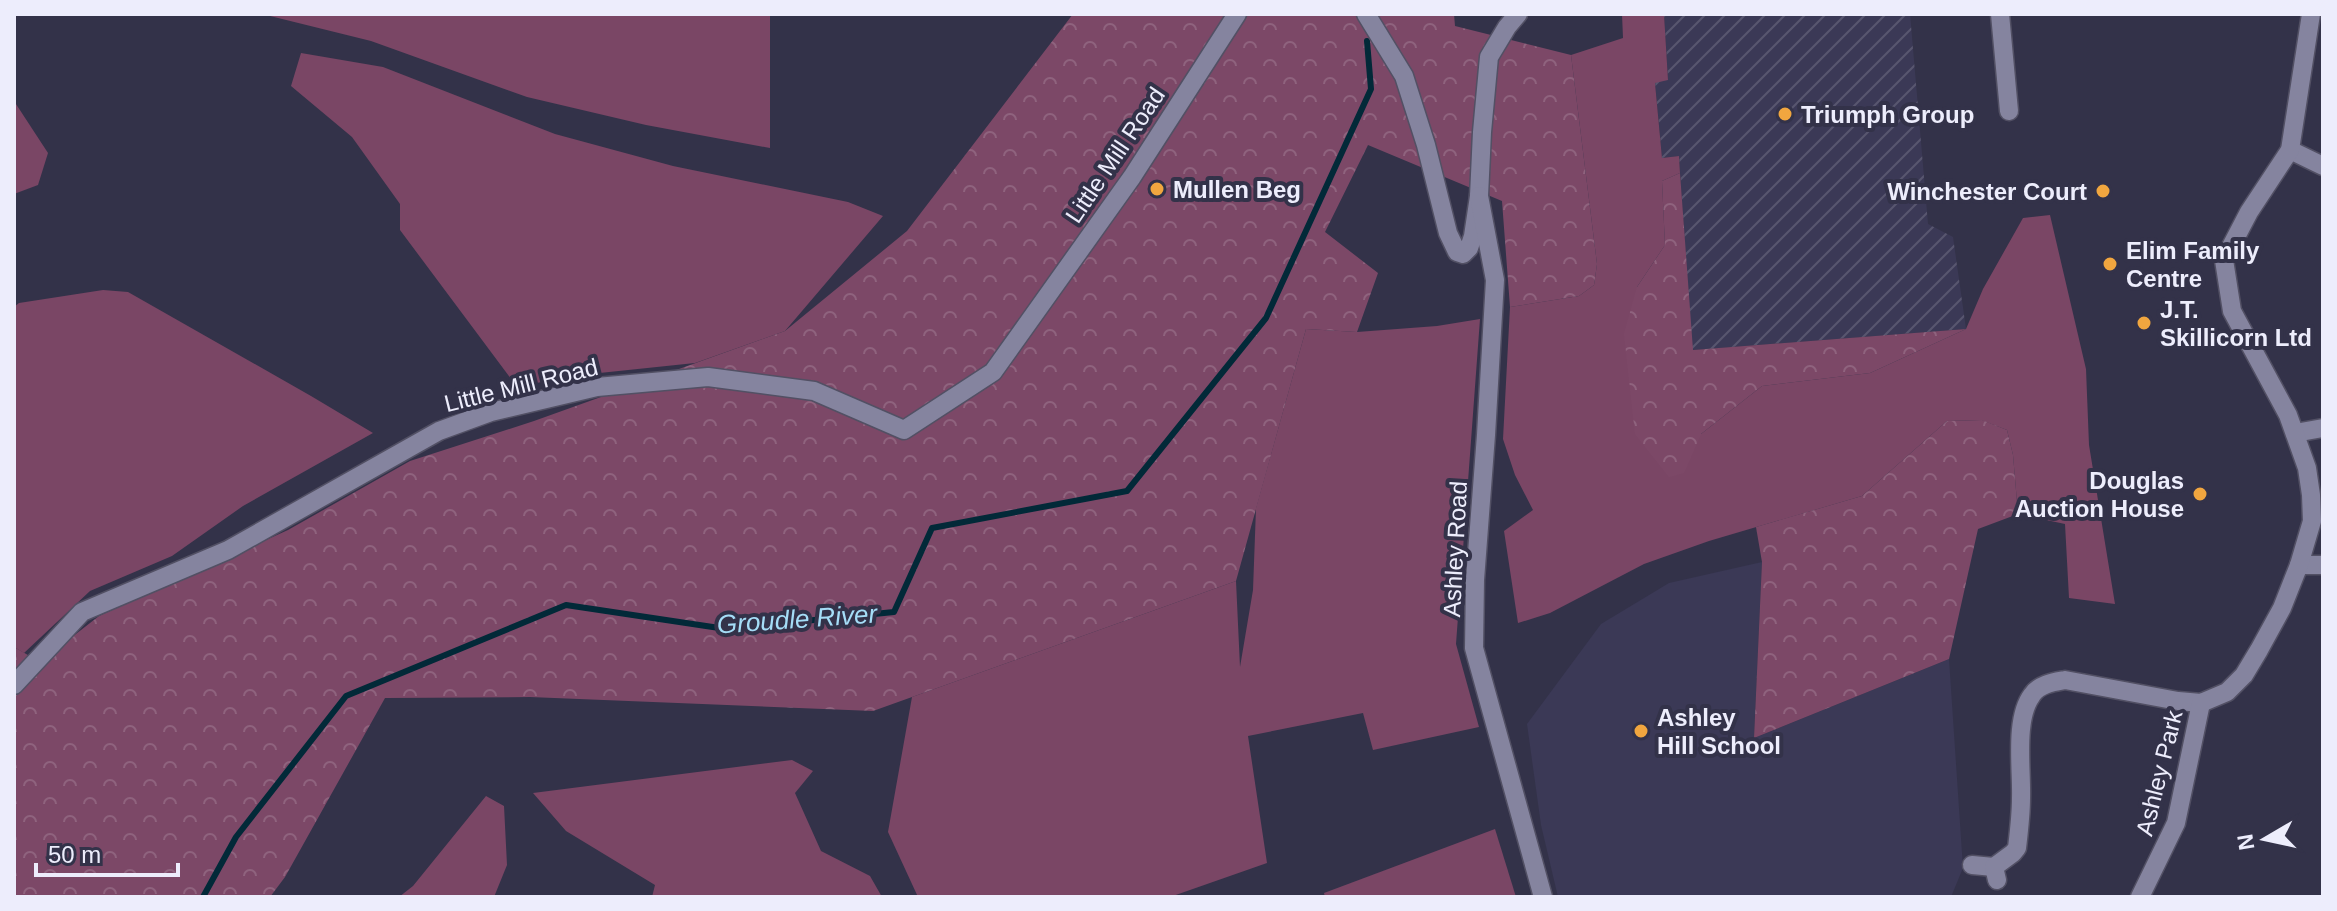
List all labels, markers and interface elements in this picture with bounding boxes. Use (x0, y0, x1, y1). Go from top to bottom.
street label: Little Mill Road (1060, 82, 1170, 228)
place label: Triumph Group (1801, 101, 1974, 128)
marker: Triumph Group (1776, 105, 1794, 123)
place label: Mullen Beg (1173, 176, 1301, 203)
place label: Winchester Court (1887, 178, 2087, 205)
marker: Mullen Beg (1148, 180, 1166, 198)
marker: Winchester Court (2094, 182, 2112, 200)
place label: Elim Family Centre (2126, 237, 2260, 292)
marker: Elim Family Centre (2101, 255, 2119, 273)
place label: J.T. Skillicorn Ltd (2160, 296, 2312, 351)
marker: J.T. Skillicorn Ltd (2135, 314, 2153, 332)
street label: Little Mill Road (441, 353, 601, 417)
place label: Douglas Auction House (2015, 467, 2184, 522)
street label: Ashley Road (1438, 480, 1472, 618)
marker: Douglas Auction House (2191, 485, 2209, 503)
water label: Groudle River (716, 598, 879, 640)
place label: Ashley Hill School (1657, 704, 1781, 759)
street label: Ashley Park (2130, 707, 2188, 838)
marker: Ashley Hill School (1632, 722, 1650, 740)
north arrow (2225, 799, 2305, 879)
scale bar (36, 827, 178, 877)
text: N (2232, 832, 2259, 852)
text: 50 m (48, 841, 101, 868)

